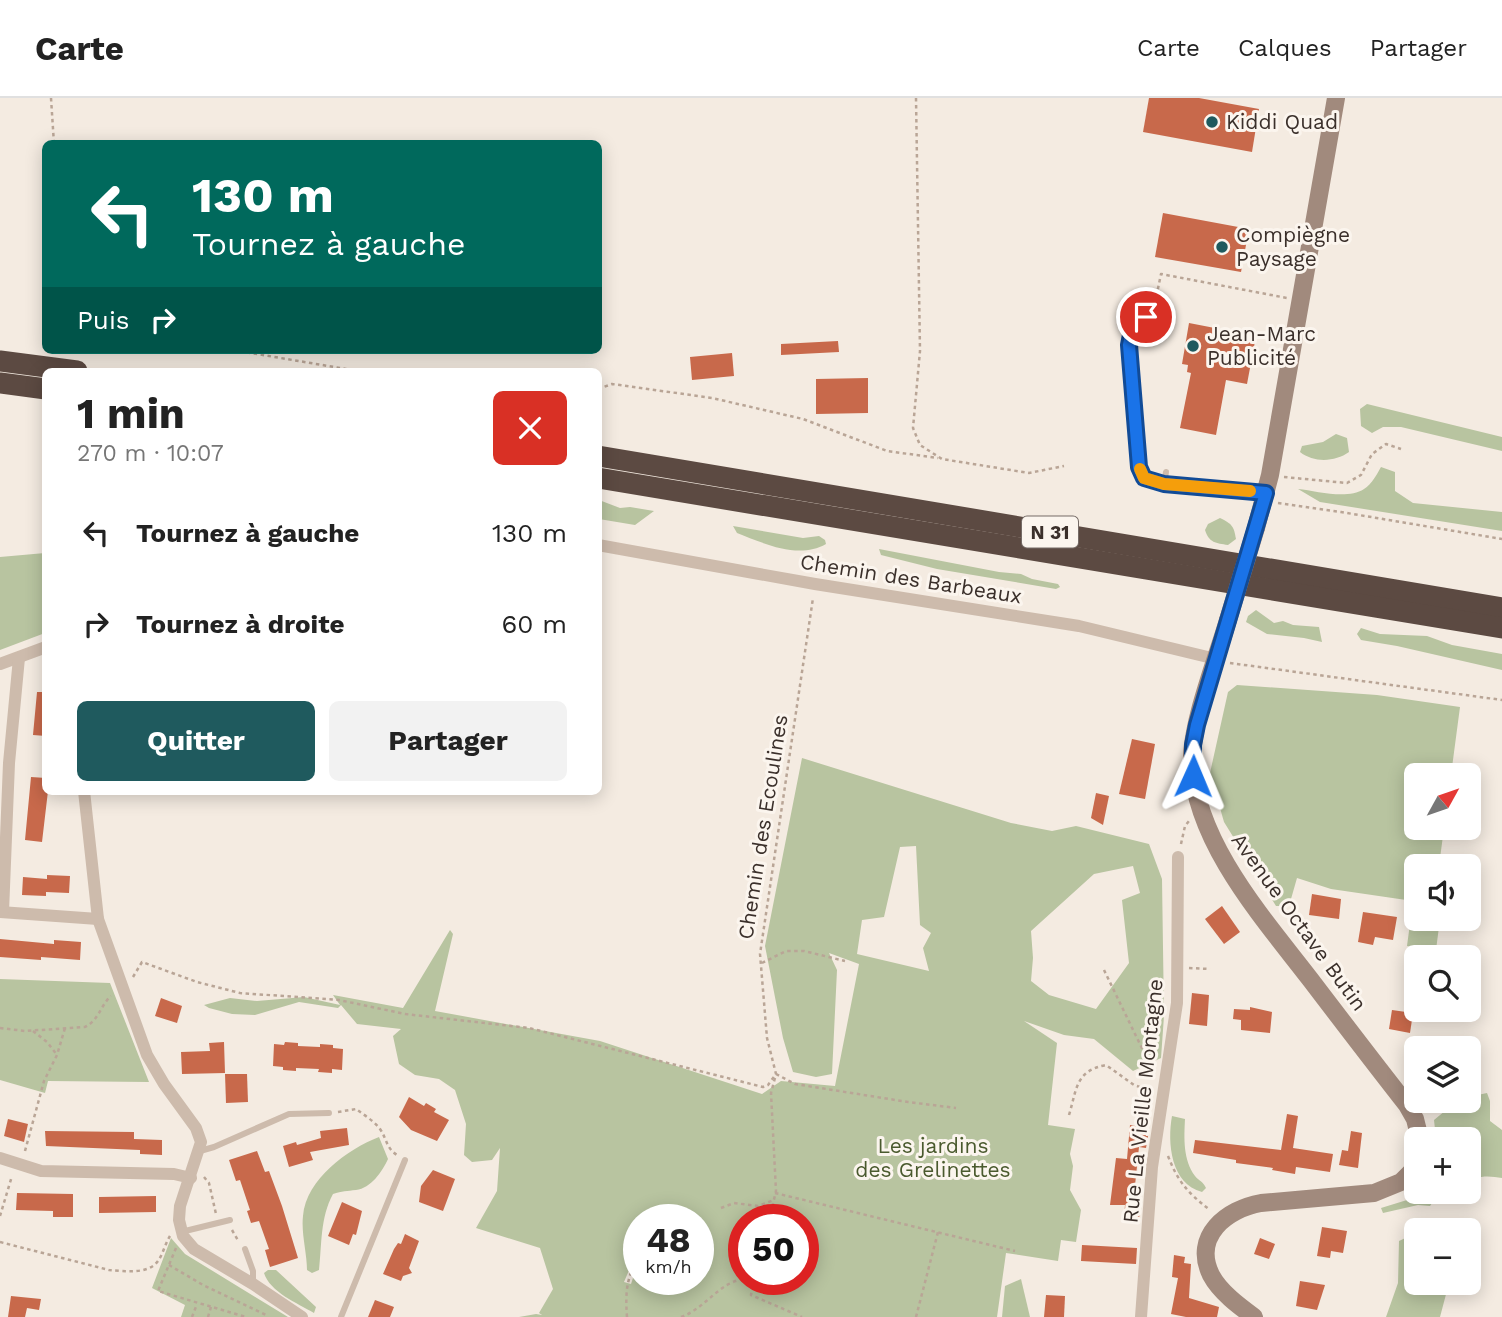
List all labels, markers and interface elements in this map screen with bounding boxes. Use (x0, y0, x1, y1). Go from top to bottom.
text: Carte (35, 29, 124, 68)
text: Carte (1137, 34, 1200, 62)
text: Calques (1238, 34, 1332, 62)
text: Partager (1370, 34, 1467, 62)
place label: Kiddi Quad (1226, 109, 1338, 134)
marker: Kiddi Quad (1204, 114, 1220, 130)
text: 130 m (192, 166, 334, 224)
icon: left (77, 168, 168, 259)
place label: Compiègne Paysage (1236, 222, 1350, 271)
text: Tournez à gauche (192, 225, 465, 263)
marker: Compiègne Paysage (1214, 239, 1230, 255)
pin (1116, 287, 1176, 347)
icon: arrive (1127, 298, 1165, 336)
icon: right (144, 301, 182, 339)
text: Puis (77, 305, 130, 335)
place label: Jean-Marc Publicité (1207, 321, 1316, 370)
marker: Jean-Marc Publicité (1185, 338, 1201, 354)
text: 1 min (77, 389, 185, 438)
button: close (493, 391, 567, 465)
text: 270 m · 10:07 (77, 440, 224, 467)
icon: left (77, 514, 115, 552)
road number: N 31 (1022, 516, 1078, 547)
text: Tournez à gauche (136, 518, 359, 548)
text: 130 m (492, 518, 567, 548)
street label: Chemin des Barbeaux (798, 549, 1024, 608)
icon: right (77, 605, 115, 643)
text: Tournez à droite (136, 609, 345, 639)
text: 60 m (501, 609, 567, 639)
button: Quitter (77, 701, 315, 781)
button: Partager (329, 701, 567, 781)
street label: Chemin des Ecoulines (732, 713, 793, 941)
position arrow (1156, 739, 1230, 813)
north arrow (1404, 763, 1480, 840)
map controls (1404, 763, 1481, 1295)
street label: Avenue Octave Butin (1227, 828, 1372, 1015)
button: sound (1404, 854, 1481, 931)
button: search (1404, 945, 1481, 1022)
street label: Rue La Vieille Montagne (1117, 978, 1168, 1224)
button: layers (1404, 1036, 1481, 1113)
button: + (1404, 1127, 1481, 1204)
park label: Les jardins des Grelinettes (855, 1133, 1011, 1182)
speed limit sign: 50 (728, 1204, 819, 1295)
button: − (1404, 1218, 1481, 1295)
text: 48 (646, 1219, 691, 1261)
text: km/h (645, 1256, 692, 1277)

